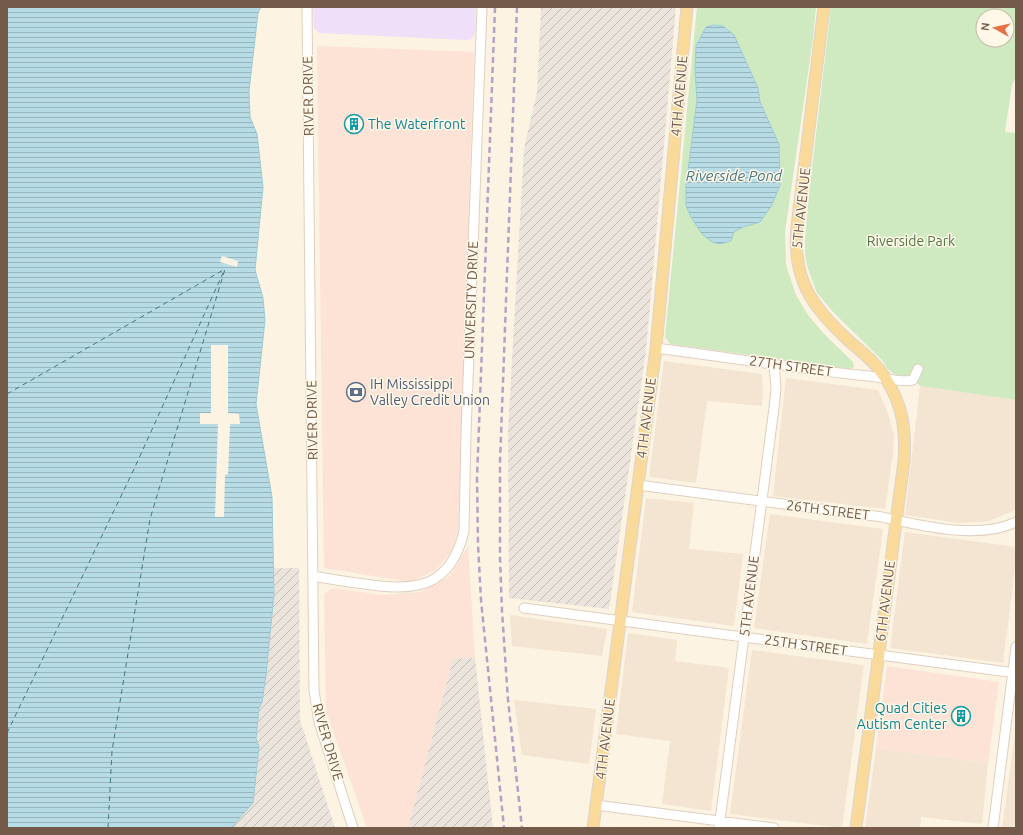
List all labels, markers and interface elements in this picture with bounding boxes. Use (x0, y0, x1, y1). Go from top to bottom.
north arrow (975, 8, 1015, 48)
text: N (979, 22, 992, 32)
street label: 4TH AVENUE (667, 55, 691, 137)
street label: RIVER DRIVE (299, 56, 317, 136)
building icon: The Waterfront (343, 113, 365, 135)
place label: The Waterfront (368, 116, 466, 132)
water label: Riverside Pond (686, 167, 783, 184)
street label: 5TH AVENUE (789, 167, 813, 249)
park label: Riverside Park (867, 233, 955, 249)
street label: UNIVERSITY DRIVE (461, 241, 481, 359)
street label: 27TH STREET (748, 352, 834, 380)
place label: IH Mississippi Valley Credit Union (370, 376, 490, 408)
street label: 4TH AVENUE (633, 377, 659, 459)
street label: RIVER DRIVE (303, 380, 321, 460)
bank icon: IH Mississippi Valley Credit Union (345, 381, 367, 403)
street label: 26TH STREET (785, 497, 871, 523)
street label: 5TH AVENUE (736, 555, 762, 637)
street label: 6TH AVENUE (872, 560, 898, 642)
street label: 25TH STREET (763, 631, 849, 659)
street label: 4TH AVENUE (592, 698, 618, 780)
place label: Quad Cities Autism Center (857, 700, 948, 732)
street label: RIVER DRIVE (309, 701, 347, 783)
building icon: Quad Cities Autism Center (950, 705, 972, 727)

